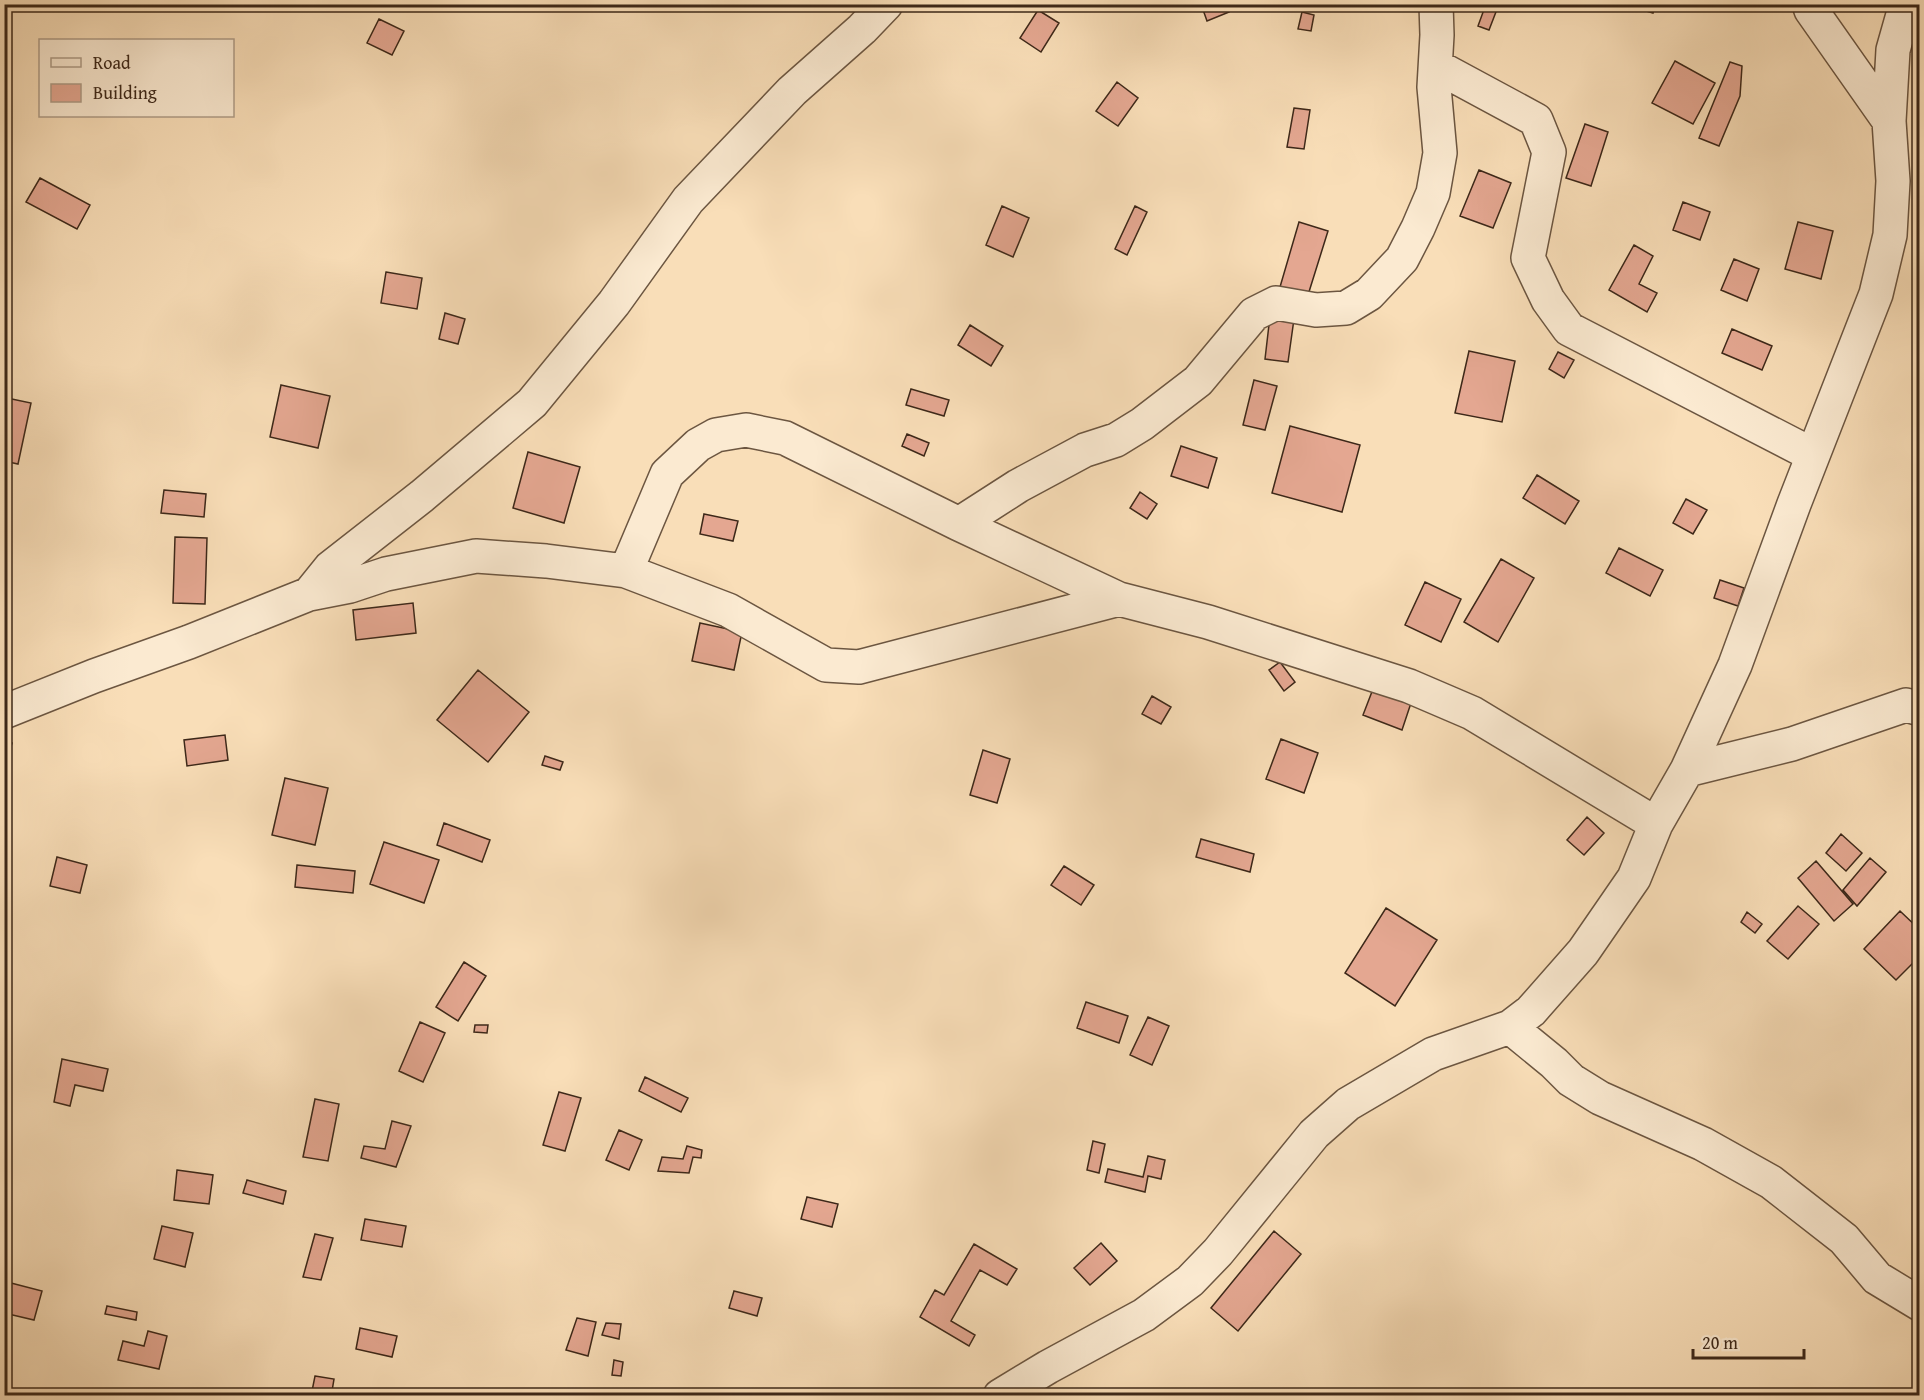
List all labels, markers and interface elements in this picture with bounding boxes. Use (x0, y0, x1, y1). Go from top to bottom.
legend (39, 39, 234, 117)
text: Road (93, 49, 131, 76)
text: Building (93, 79, 157, 106)
scale bar (1693, 1322, 1804, 1360)
text: 20 m (1702, 1329, 1738, 1356)

